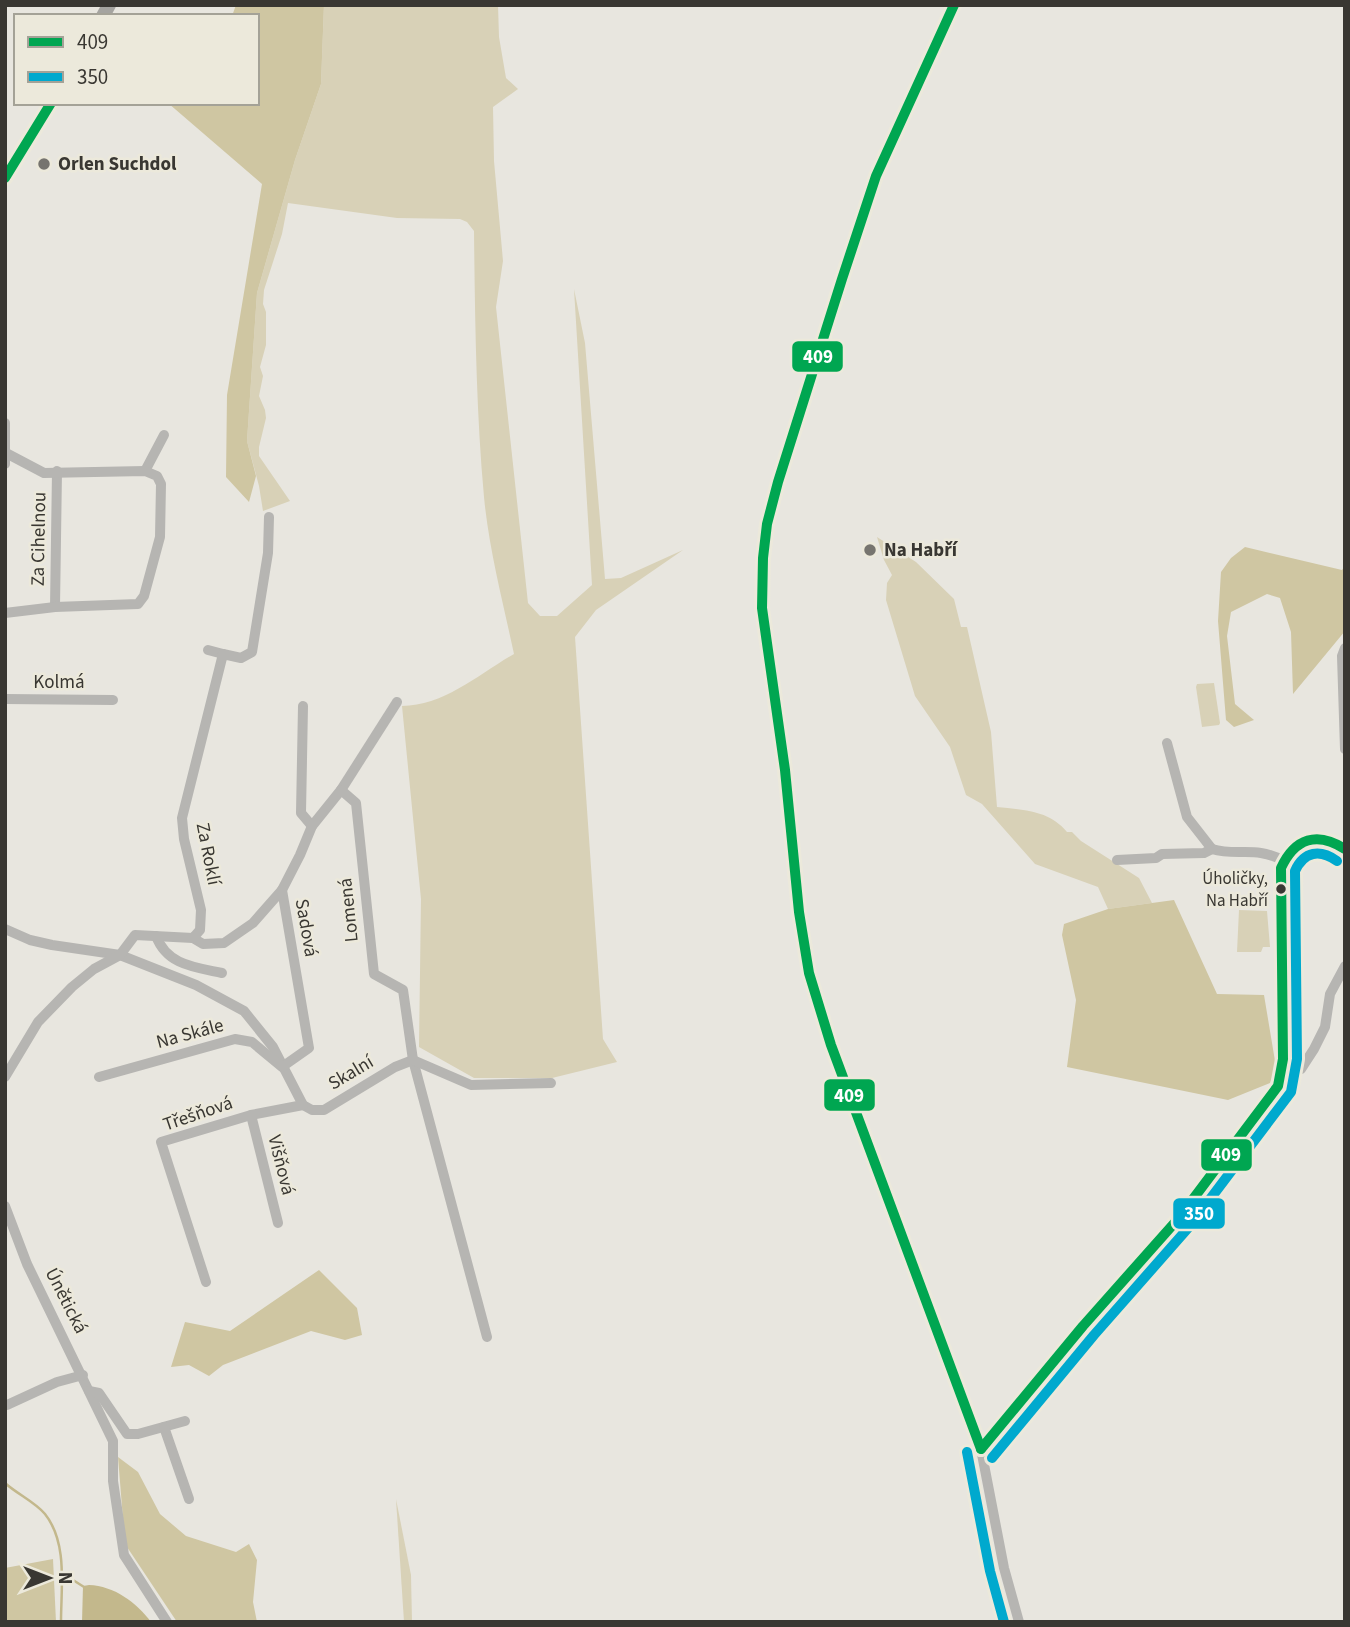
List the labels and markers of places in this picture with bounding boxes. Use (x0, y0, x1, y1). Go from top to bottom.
place label: Orlen Suchdol (58, 151, 177, 178)
marker: Orlen Suchdol (36, 156, 52, 172)
place label: Na Habří (884, 537, 959, 564)
marker: Na Habří (862, 542, 878, 558)
place label: Úholičky, Na Habří (1202, 867, 1269, 913)
marker: Úholičky, Na Habří (1274, 882, 1288, 896)

